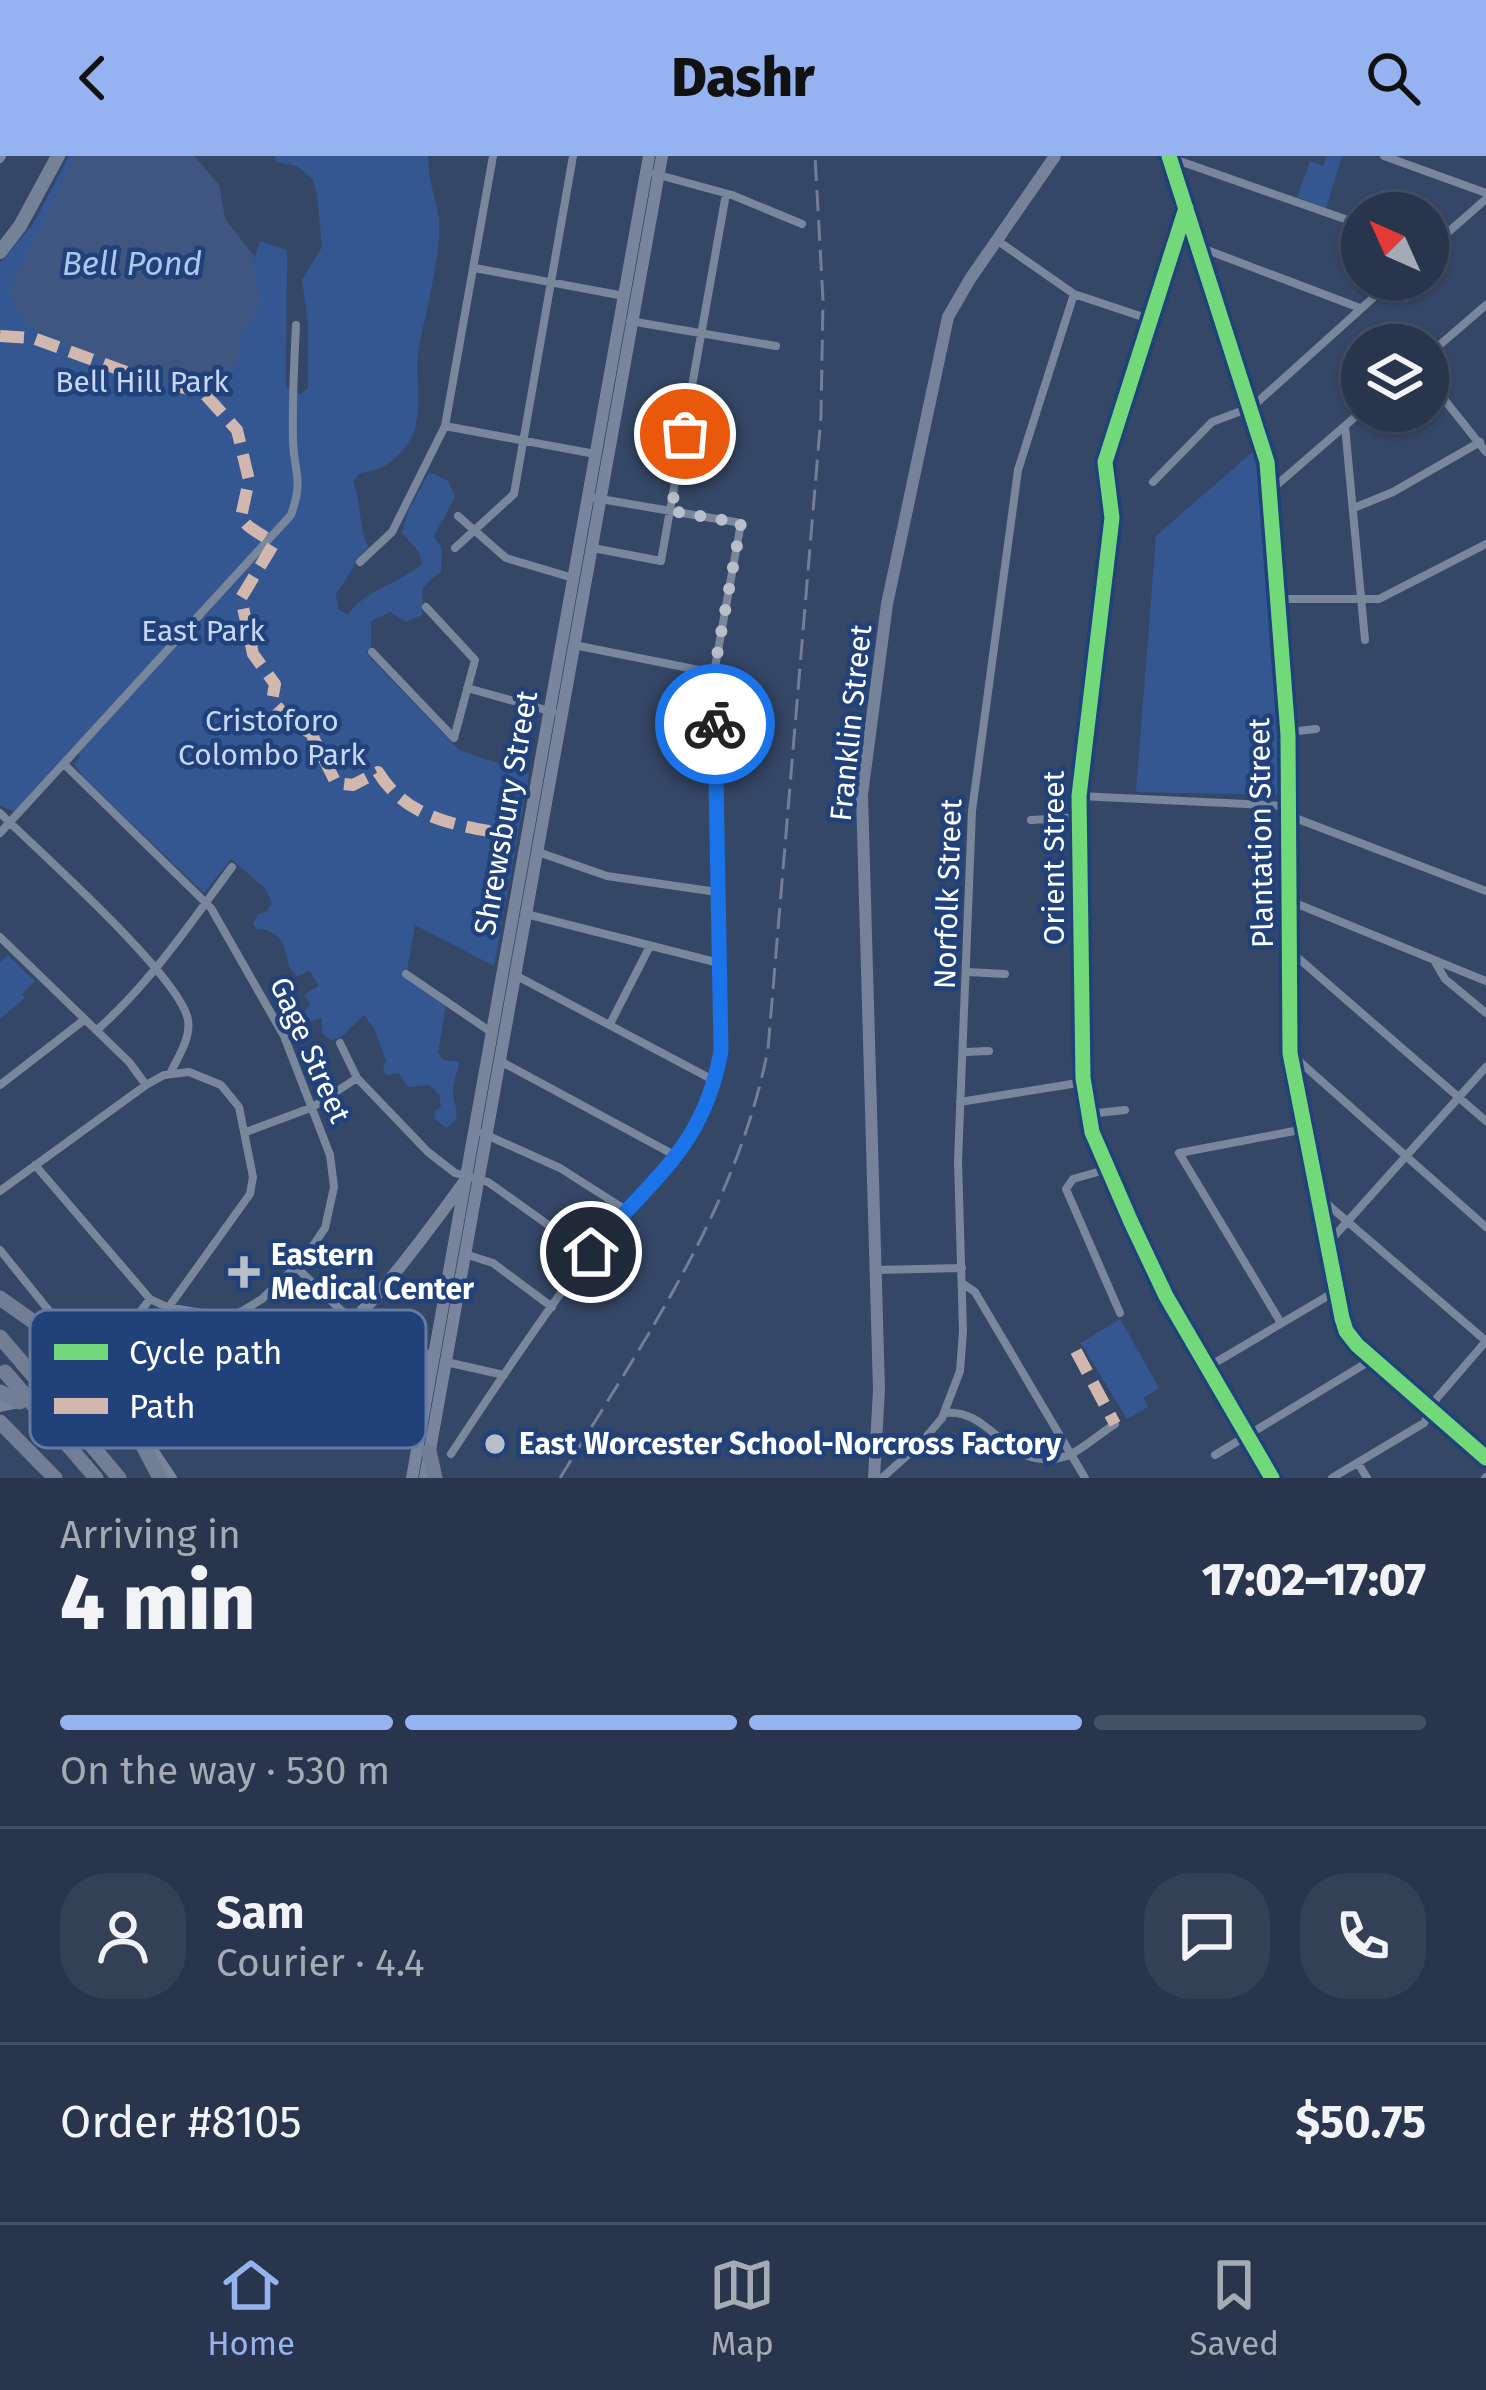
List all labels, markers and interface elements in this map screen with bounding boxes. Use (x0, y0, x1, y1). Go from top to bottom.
icon: back (60, 45, 126, 111)
icon: search (1360, 45, 1426, 111)
text: Dashr (671, 46, 815, 110)
north arrow (1341, 192, 1449, 300)
map controls (1341, 192, 1449, 432)
water label: Bell Pond (62, 244, 202, 284)
button: layers (1341, 324, 1449, 432)
park label: Bell Hill Park (55, 364, 229, 400)
pin (634, 383, 736, 485)
icon: bag (652, 401, 718, 467)
park label: East Park (141, 613, 265, 649)
street label: Franklin Street (823, 623, 879, 823)
courier (655, 664, 775, 784)
street label: Shrewsbury Street (467, 688, 545, 938)
icon: bike (682, 691, 748, 757)
park label: Cristoforo Colombo Park (178, 703, 367, 773)
street label: Plantation Street (1241, 717, 1281, 948)
street label: Orient Street (1036, 770, 1072, 945)
street label: Norfolk Street (927, 798, 969, 990)
street label: Gage Street (262, 972, 358, 1129)
pin (540, 1201, 642, 1303)
icon: home (558, 1219, 624, 1285)
place label: Eastern Medical Center (271, 1237, 475, 1307)
marker: Eastern Medical Center (228, 1256, 260, 1288)
legend (30, 1310, 426, 1448)
text: Cycle path (129, 1333, 282, 1373)
text: Path (129, 1387, 196, 1427)
place label: East Worcester School-Norcross Factory (519, 1426, 1061, 1462)
marker: East Worcester School-Norcross Factory (482, 1431, 508, 1457)
text: Arriving in (60, 1512, 241, 1558)
text: 17:02–17:07 (1202, 1553, 1426, 1607)
text: 4 min (60, 1556, 255, 1650)
text: On the way · 530 m (60, 1748, 390, 1794)
button: person (60, 1873, 186, 1999)
button: chat (1144, 1873, 1270, 1999)
button: phone (1300, 1873, 1426, 1999)
text: Sam (216, 1886, 304, 1940)
text: Courier · 4.4 (216, 1940, 425, 1986)
text: Order #8105 (60, 2095, 302, 2149)
text: $50.75 (1295, 2095, 1426, 2149)
tab: Home (207, 2252, 295, 2364)
tab: Map (709, 2252, 775, 2364)
tab: Saved (1190, 2252, 1279, 2364)

